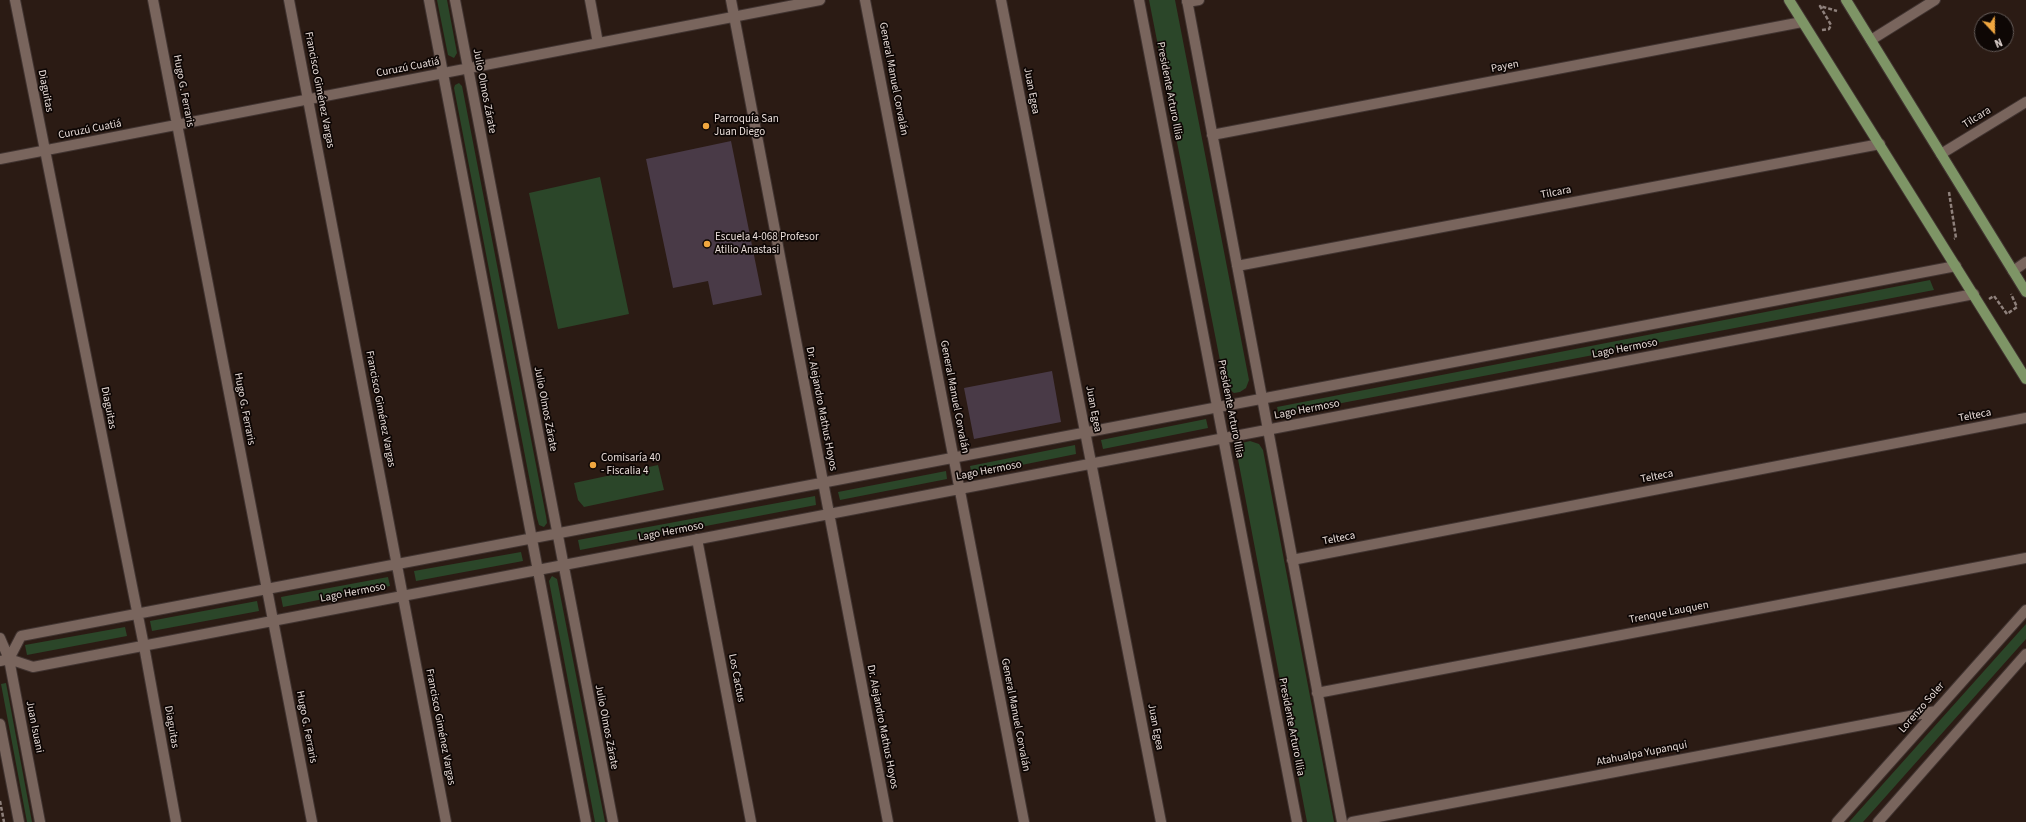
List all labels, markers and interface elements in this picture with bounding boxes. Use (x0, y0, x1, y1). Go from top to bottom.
north arrow (1974, 12, 2014, 52)
street label: General Manuel Corvalán (876, 21, 910, 137)
street label: Francisco Giménez Vargas (301, 31, 337, 149)
text: N (1992, 34, 2005, 51)
street label: Presidente Arturo Illia (1153, 41, 1185, 141)
street label: Julio Olmos Zárate (469, 47, 499, 135)
street label: Hugo G. Ferraris (170, 54, 196, 128)
street label: Curuzú Cuatiá (375, 55, 441, 81)
street label: Payen (1490, 58, 1520, 76)
street label: Juan Egea (1020, 67, 1042, 115)
street label: Diaguitas (34, 69, 56, 113)
street label: Tilcara (1960, 104, 1994, 132)
place label: Parroquía San Juan Diego (714, 113, 779, 139)
street label: Curuzú Cuatiá (57, 117, 123, 143)
marker: Parroquía San Juan Diego (701, 121, 711, 131)
street label: Tilcara (1540, 184, 1572, 202)
place label: Escuela 4-068 Profesor Atilio Anastasi (715, 231, 819, 257)
marker: Escuela 4-068 Profesor Atilio Anastasi (702, 239, 712, 249)
street label: Lago Hermoso (1591, 336, 1659, 362)
street label: General Manuel Corvalán (937, 339, 971, 455)
street label: Dr. Alejandro Mathus Hoyos (803, 346, 839, 472)
street label: Francisco Giménez Vargas (362, 350, 398, 468)
street label: Presidente Arturo Illia (1214, 359, 1246, 459)
street label: Julio Olmos Zárate (530, 365, 560, 453)
street label: Hugo G. Ferraris (231, 372, 257, 446)
street label: Juan Egea (1082, 385, 1104, 433)
street label: Diaguitas (97, 386, 119, 430)
street label: Lago Hermoso (1273, 397, 1341, 423)
street label: Telteca (1958, 406, 1992, 426)
place label: Comisaría 40 - Fiscalia 4 (601, 452, 660, 478)
street label: Lago Hermoso (955, 458, 1023, 484)
marker: Comisaría 40 - Fiscalia 4 (588, 460, 598, 470)
street label: Telteca (1640, 467, 1674, 487)
street label: Lago Hermoso (637, 519, 705, 545)
street label: Telteca (1322, 529, 1356, 549)
street label: Lago Hermoso (319, 580, 387, 606)
street label: Trenque Lauquen (1628, 599, 1710, 627)
street label: Los Cactus (725, 653, 747, 703)
street label: General Manuel Corvalán (998, 657, 1032, 773)
street label: Dr. Alejandro Mathus Hoyos (864, 664, 900, 790)
street label: Francisco Giménez Vargas (422, 668, 458, 786)
street label: Presidente Arturo Illia (1275, 677, 1307, 777)
street label: Lorenzo Soler (1896, 680, 1948, 736)
street label: Julio Olmos Zárate (591, 683, 621, 771)
street label: Hugo G. Ferraris (293, 690, 319, 764)
street label: Juan Isuani (22, 700, 46, 754)
street label: Juan Egea (1144, 703, 1166, 751)
street label: Diaguitas (161, 705, 181, 749)
street label: Atahualpa Yupanqui (1596, 739, 1688, 769)

